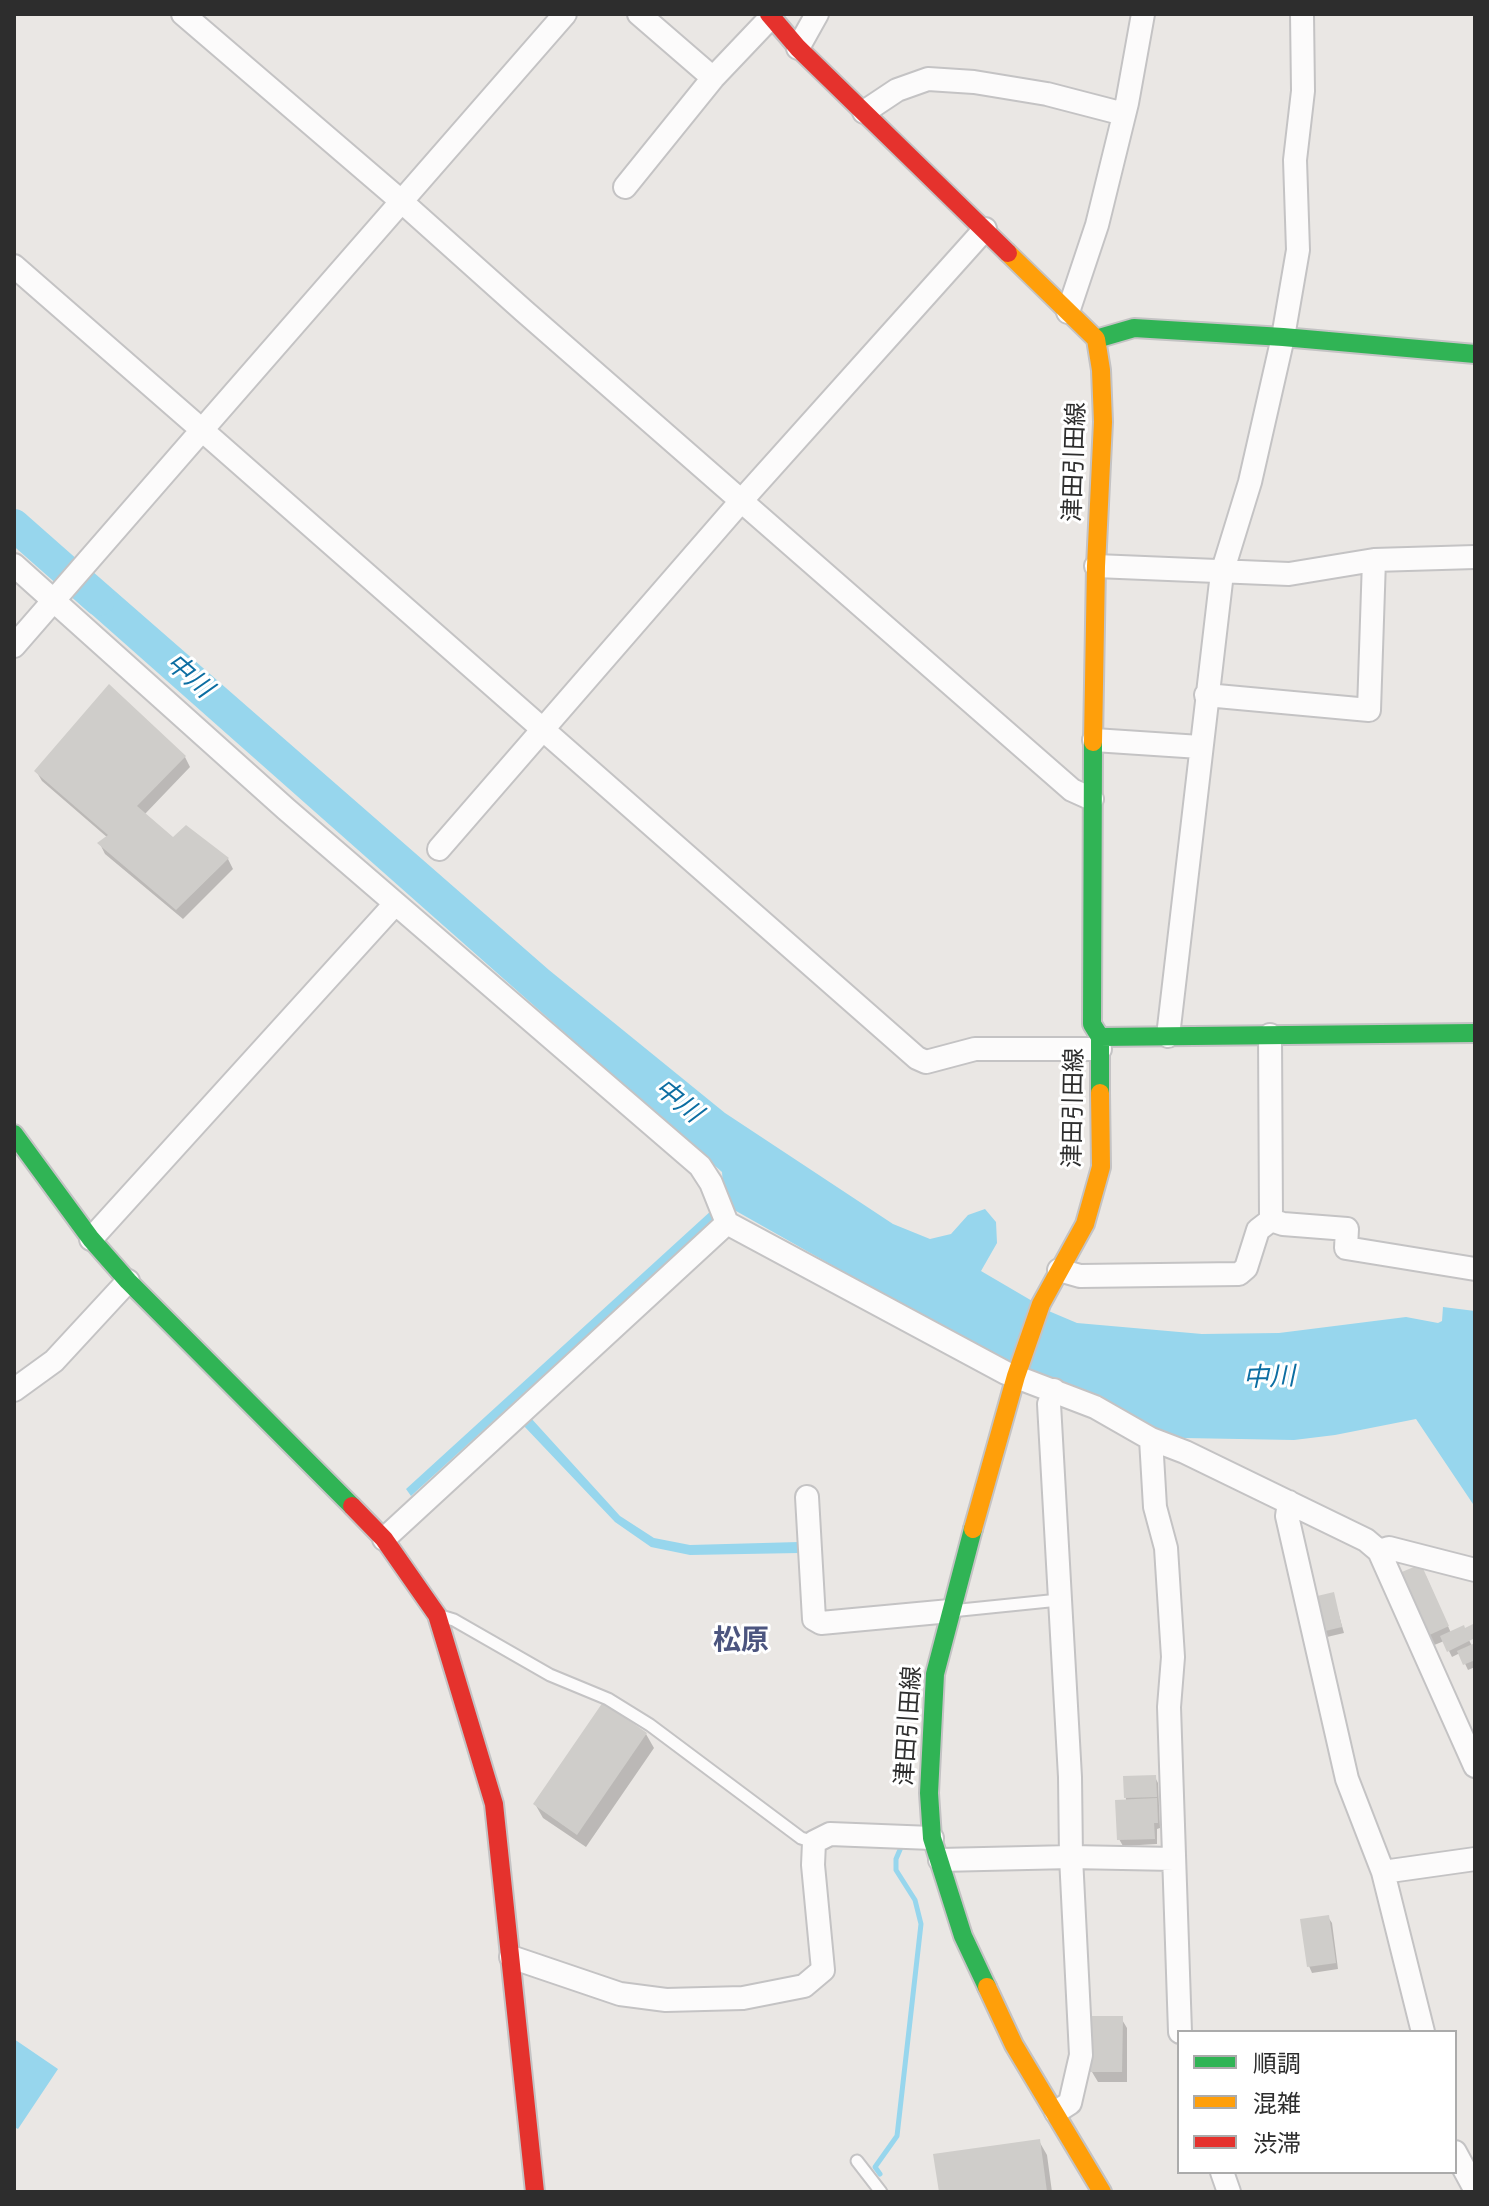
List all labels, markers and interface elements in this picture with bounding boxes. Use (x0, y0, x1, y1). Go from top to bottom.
street label: 津田引田線 (1060, 402, 1092, 522)
water label: 中川 (158, 648, 218, 706)
street label: 津田引田線 (1060, 1048, 1090, 1168)
water label: 中川 (647, 1074, 707, 1130)
water label: 中川 (1242, 1363, 1296, 1395)
district label: 松原 (713, 1625, 769, 1659)
street label: 津田引田線 (891, 1665, 929, 1787)
legend (1177, 2030, 1457, 2174)
text: 順調 (1253, 2045, 1301, 2081)
text: 混雑 (1253, 2085, 1301, 2121)
text: 渋滞 (1253, 2125, 1301, 2161)

